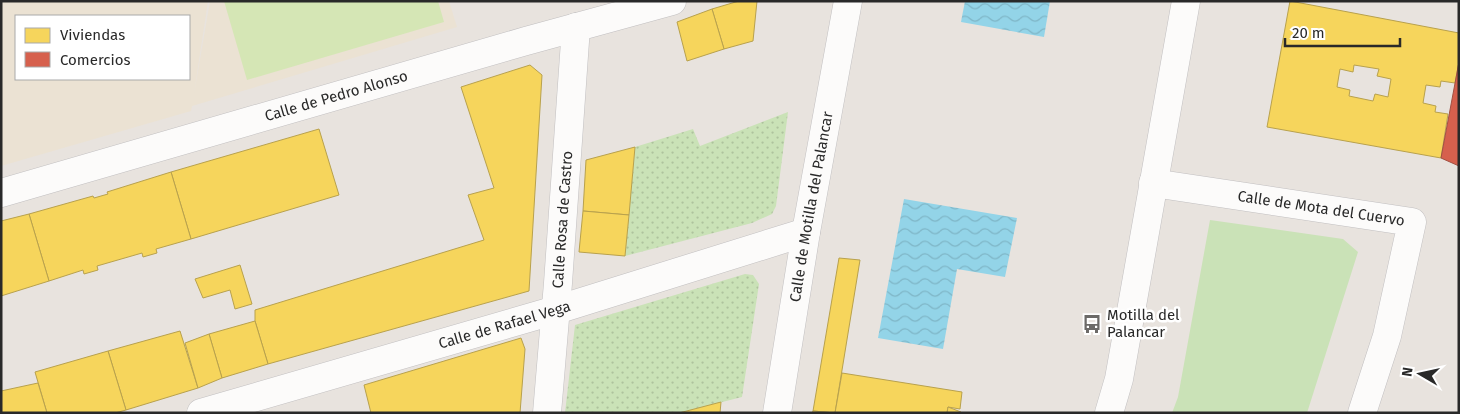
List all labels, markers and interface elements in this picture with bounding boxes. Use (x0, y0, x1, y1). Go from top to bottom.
legend (15, 15, 190, 80)
scale bar (1285, 15, 1400, 47)
text: 20 m (1292, 24, 1325, 42)
text: Viviendas (60, 26, 125, 44)
text: Comercios (60, 51, 130, 69)
street label: Calle de Pedro Alonso (263, 67, 410, 125)
street label: Calle de Motilla del Palancar (786, 110, 837, 303)
street label: Calle Rosa de Castro (549, 150, 576, 289)
street label: Calle de Mota del Cuervo (1236, 187, 1406, 230)
street label: Calle de Rafael Vega (436, 297, 573, 353)
place label: Motilla del Palancar (1107, 306, 1180, 341)
bus stop icon: Motilla del Palancar (1081, 313, 1103, 335)
north arrow (1395, 349, 1445, 399)
text: N (1399, 366, 1417, 378)

